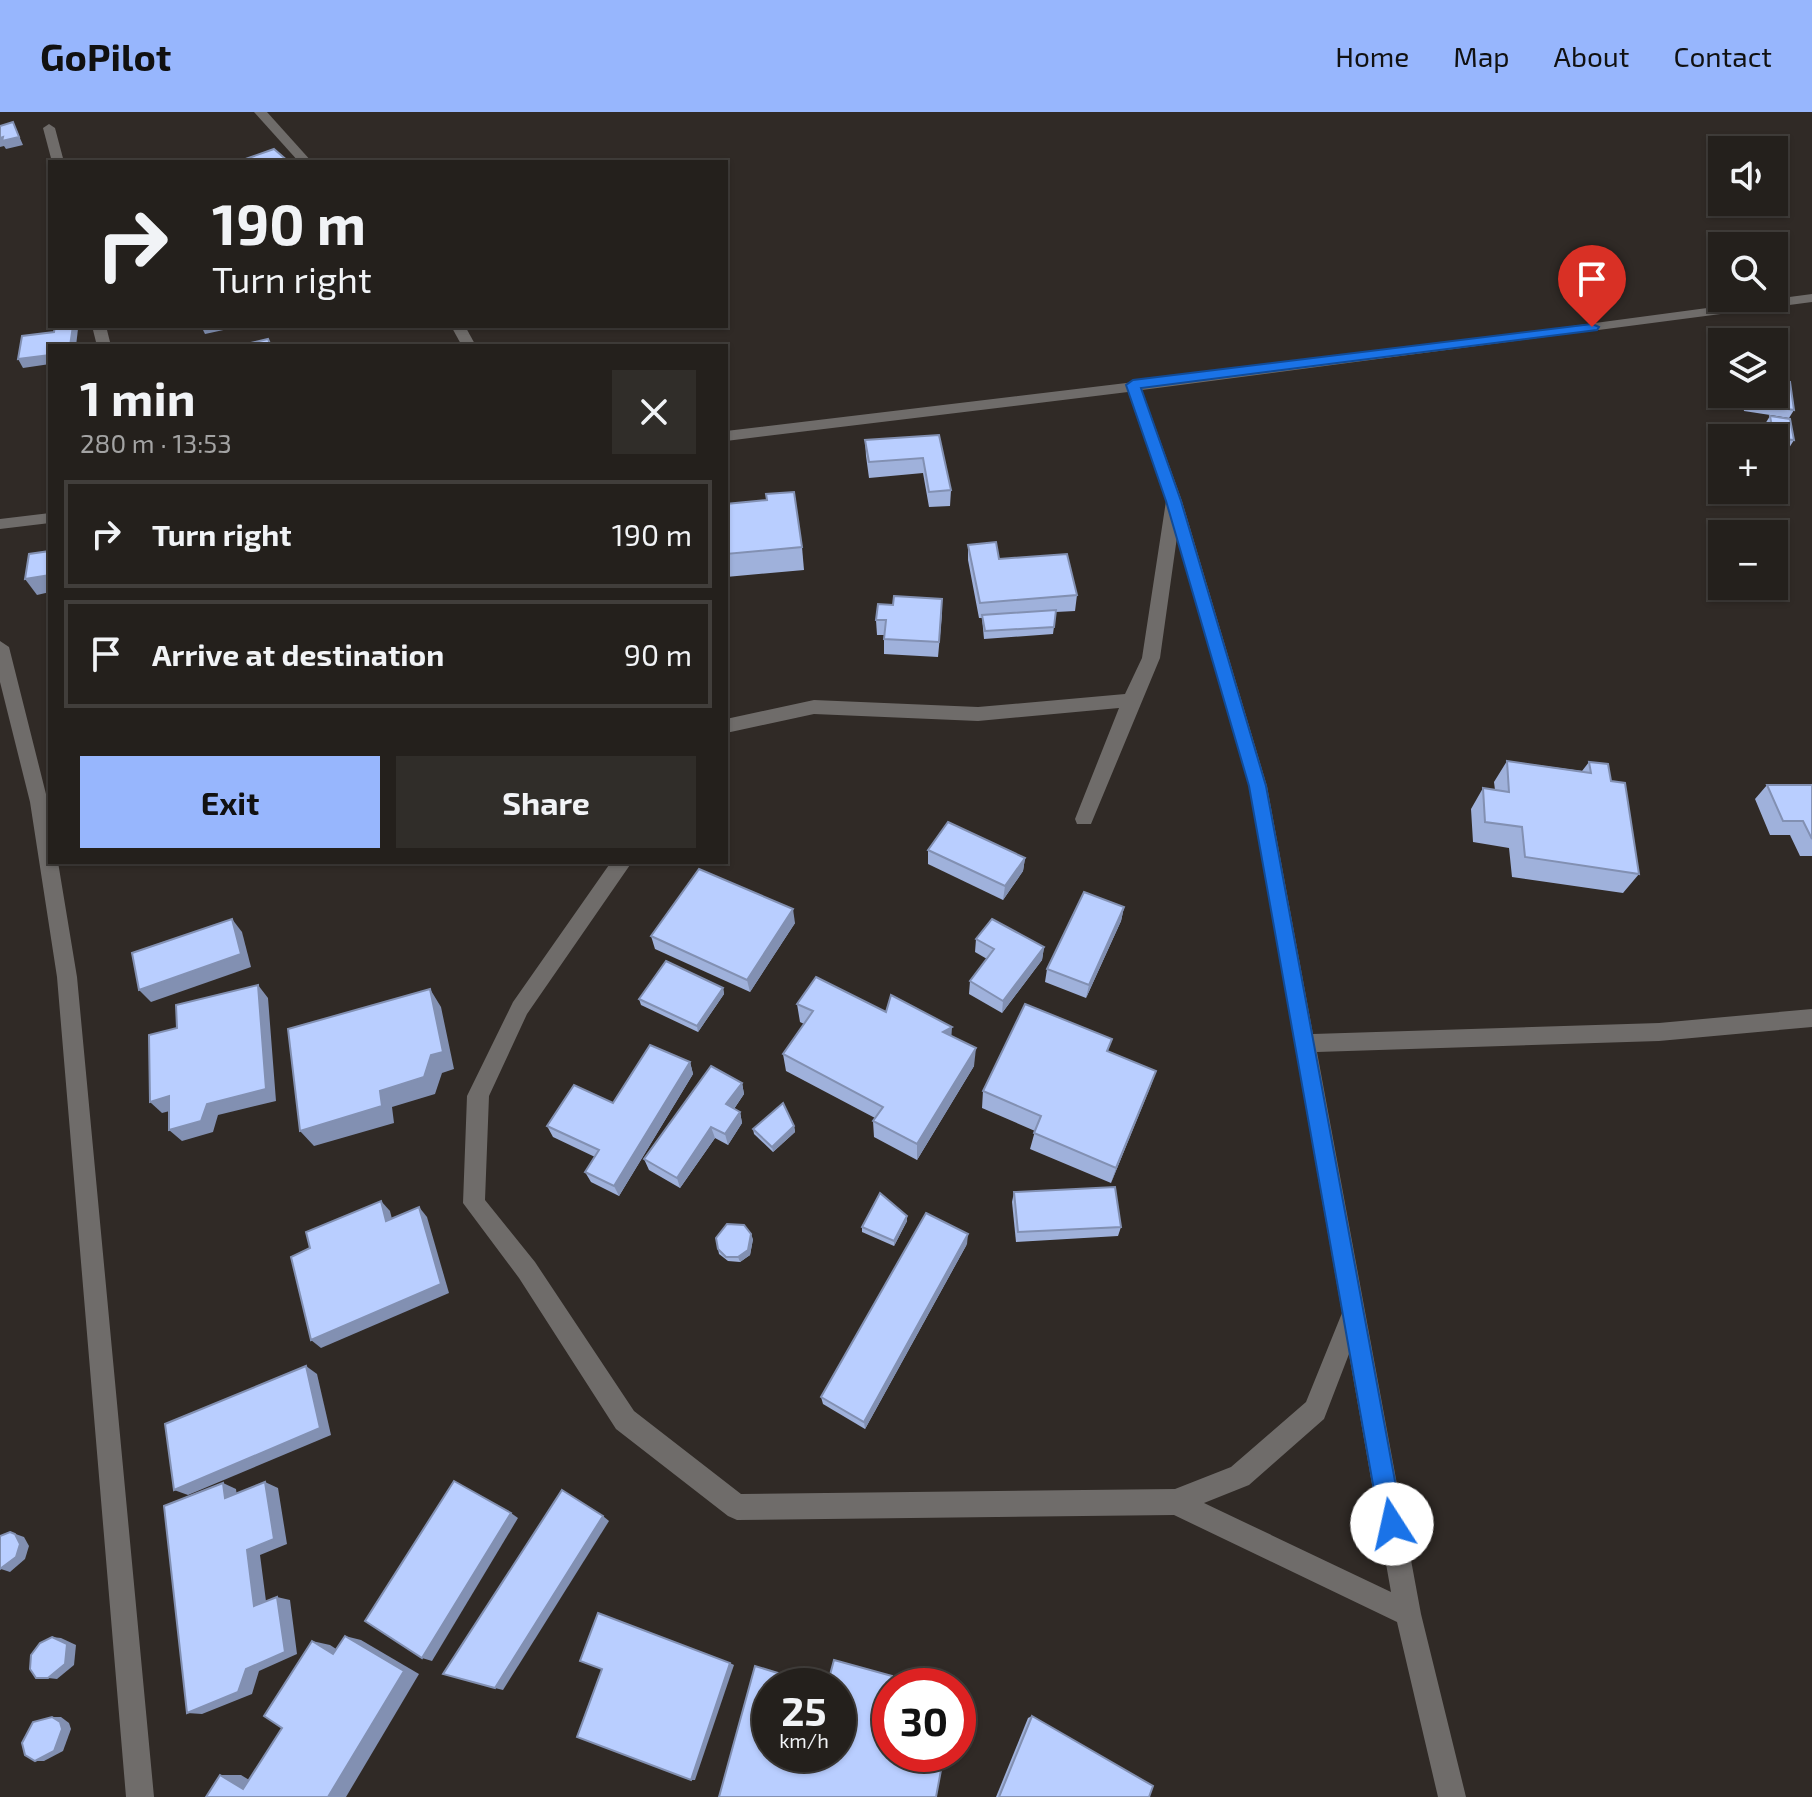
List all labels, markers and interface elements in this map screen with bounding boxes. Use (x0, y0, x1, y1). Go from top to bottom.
text: GoPilot (40, 33, 171, 79)
text: Home (1335, 39, 1409, 73)
text: Map (1453, 39, 1510, 73)
text: About (1554, 39, 1629, 73)
text: Contact (1673, 39, 1772, 73)
map controls (1708, 136, 1788, 600)
button: sound (1708, 136, 1788, 216)
text: 190 m (212, 189, 366, 256)
icon: right (80, 192, 184, 296)
button: search (1708, 232, 1788, 312)
pin (1558, 245, 1626, 327)
text: Turn right (212, 257, 372, 300)
icon: arrive (1570, 257, 1614, 301)
button: layers (1708, 328, 1788, 408)
text: 1 min (80, 368, 196, 426)
button: close (612, 370, 696, 454)
button: + (1708, 424, 1788, 504)
text: 280 m · 13:53 (80, 427, 232, 458)
icon: right (84, 512, 128, 556)
text: Turn right (152, 516, 292, 552)
text: 190 m (612, 516, 692, 552)
button: − (1708, 520, 1788, 600)
icon: arrive (84, 632, 128, 676)
text: Arrive at destination (152, 636, 444, 672)
text: 90 m (624, 636, 692, 672)
button: Exit (80, 756, 380, 848)
button: Share (396, 756, 696, 848)
position arrow (1350, 1482, 1434, 1566)
speed limit sign: 30 (872, 1668, 976, 1772)
text: 25 (781, 1686, 827, 1734)
text: km/h (779, 1728, 829, 1752)

